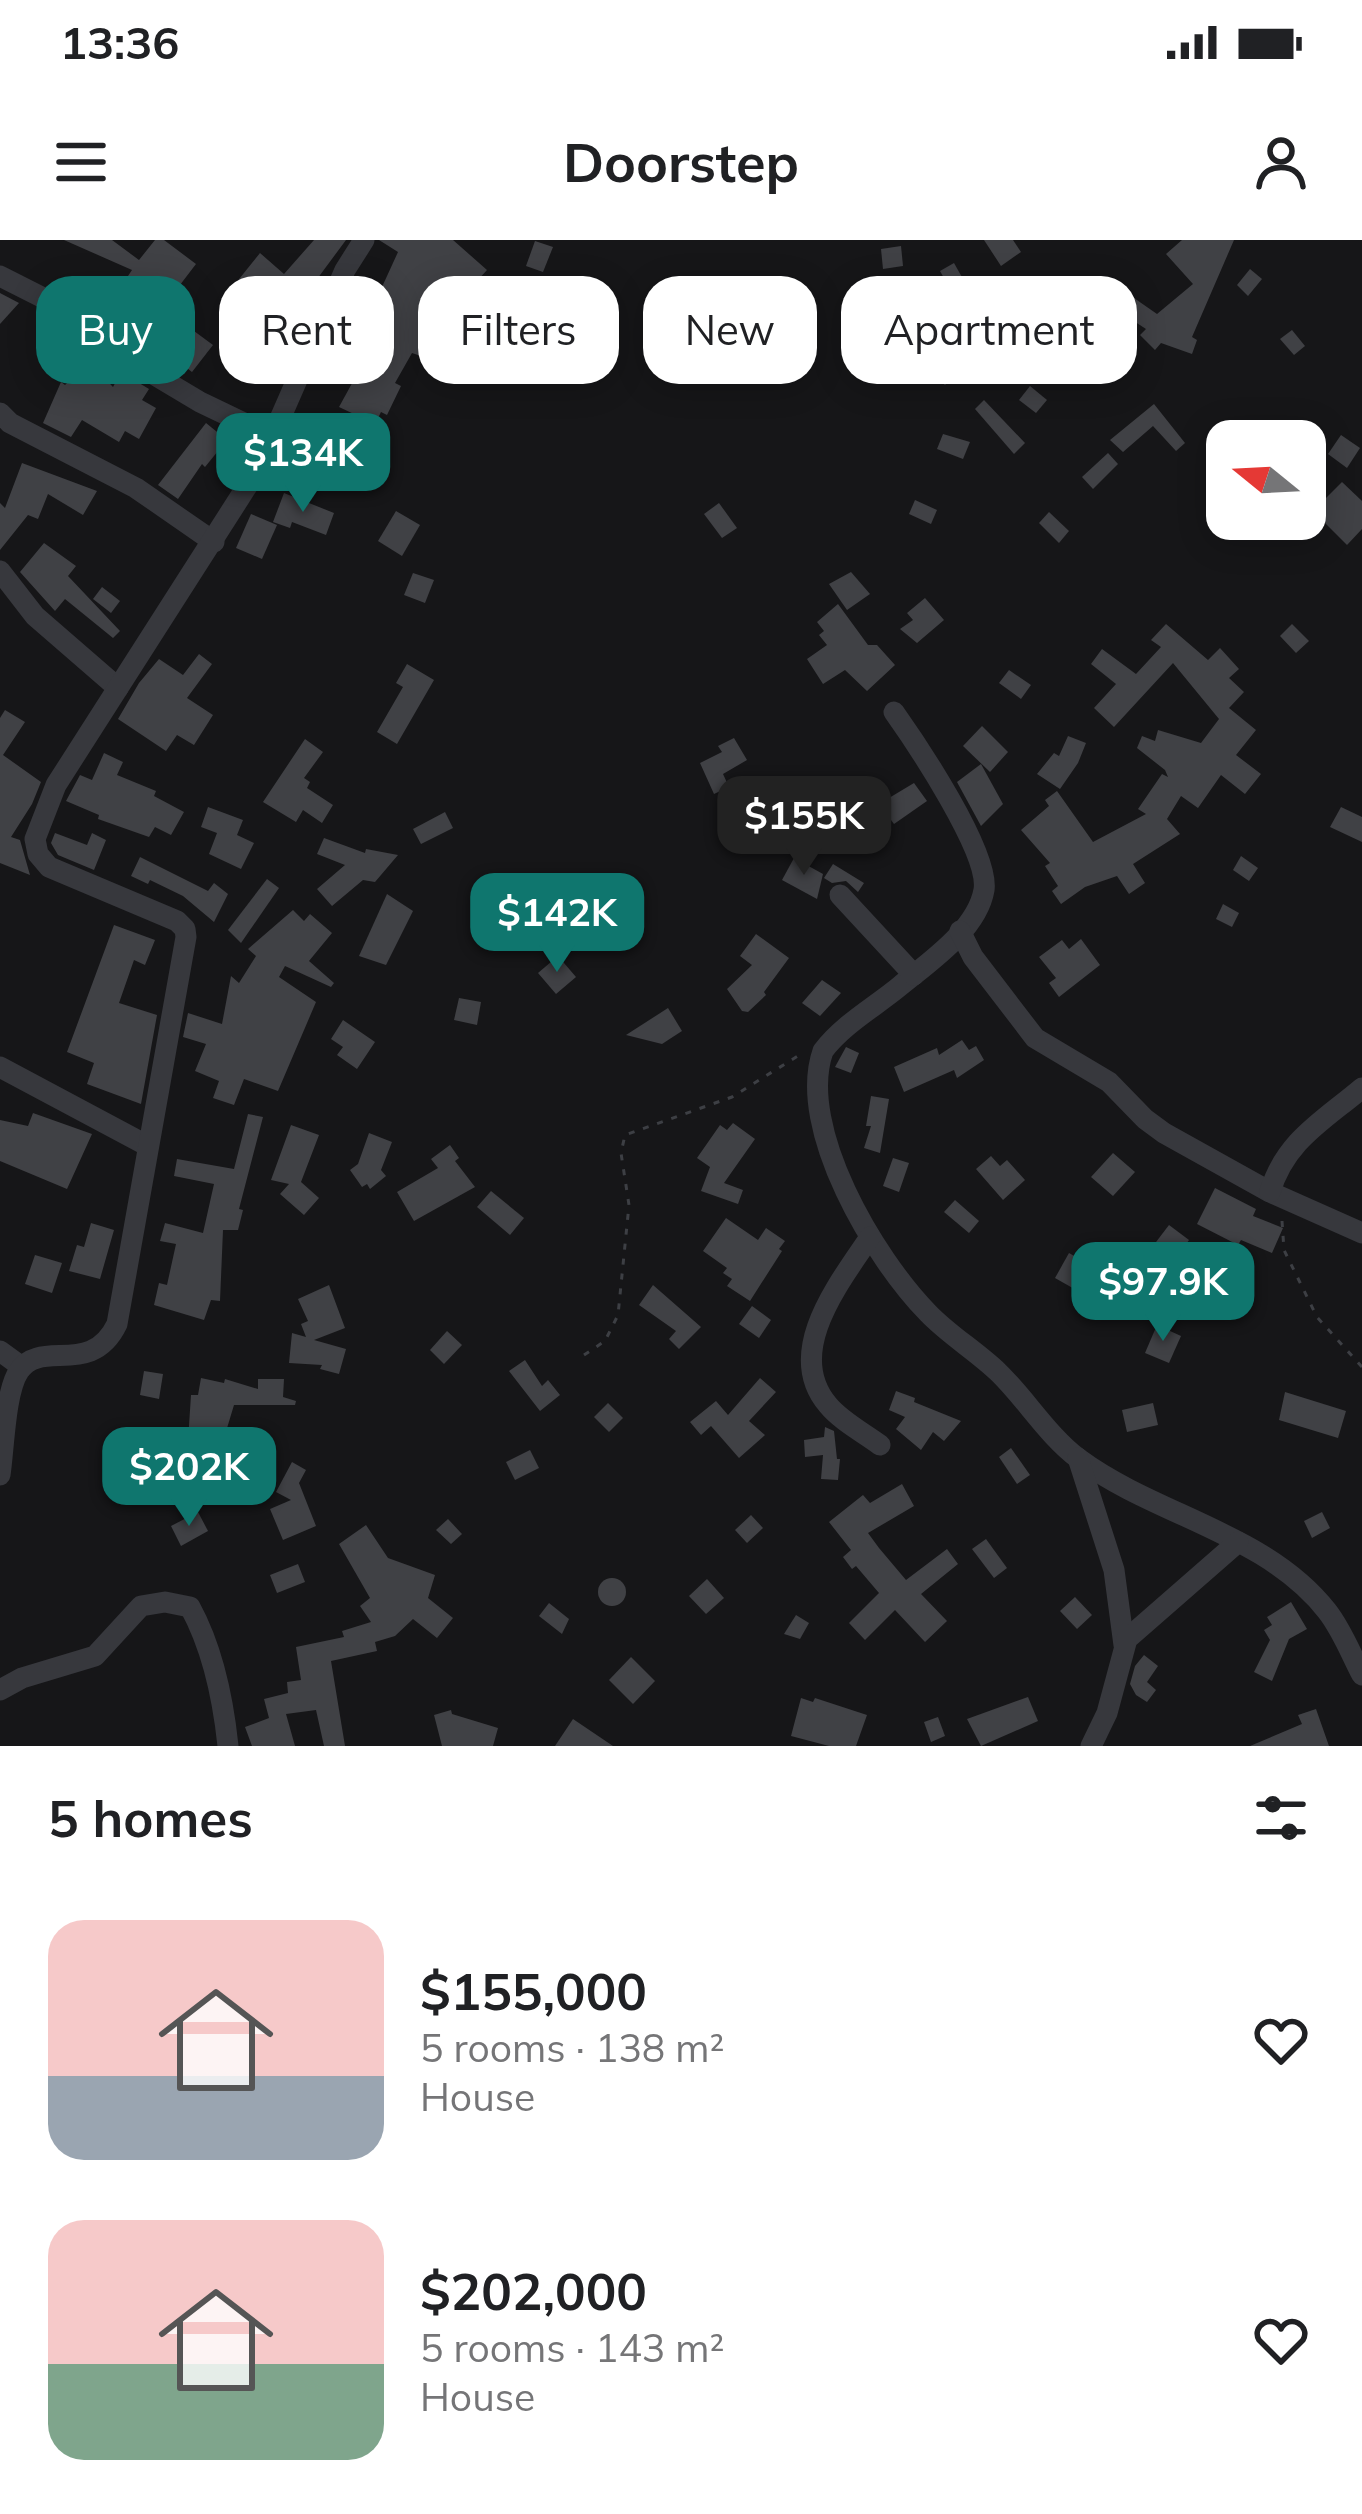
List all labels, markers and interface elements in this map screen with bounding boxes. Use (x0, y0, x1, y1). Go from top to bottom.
text: 13:36 (60, 14, 179, 70)
text: Doorstep (563, 128, 799, 196)
icon: menu (48, 129, 114, 195)
icon: person (1248, 129, 1314, 195)
chip: Buy (36, 276, 195, 384)
chip: Rent (219, 276, 394, 384)
chip: Filters (418, 276, 619, 384)
chip: New (643, 276, 817, 384)
chip: Apartment (841, 276, 1137, 384)
pin: $134K (219, 413, 387, 515)
north arrow (1206, 420, 1326, 540)
map controls (1206, 420, 1326, 540)
text: $134K (243, 427, 363, 476)
pin: $155K (720, 776, 888, 878)
text: $155K (744, 790, 864, 839)
pin: $142K (473, 873, 641, 975)
text: $142K (497, 887, 617, 936)
pin: $97.9K (1065, 1242, 1261, 1344)
text: $97.9K (1098, 1256, 1228, 1305)
pin: $202K (105, 1427, 273, 1529)
text: $202K (129, 1441, 249, 1490)
icon: filters (1248, 1785, 1314, 1851)
text: 5 homes (48, 1786, 253, 1850)
text: $155,000 (420, 1959, 647, 2023)
icon: home (144, 1968, 288, 2112)
icon: heart (1248, 2007, 1314, 2073)
text: 5 rooms · 138 m² (420, 2023, 724, 2072)
text: House (420, 2072, 535, 2121)
text: $202,000 (420, 2259, 647, 2323)
icon: home (144, 2268, 288, 2412)
icon: heart (1248, 2307, 1314, 2373)
text: 5 rooms · 143 m² (420, 2323, 724, 2372)
text: House (420, 2372, 535, 2421)

